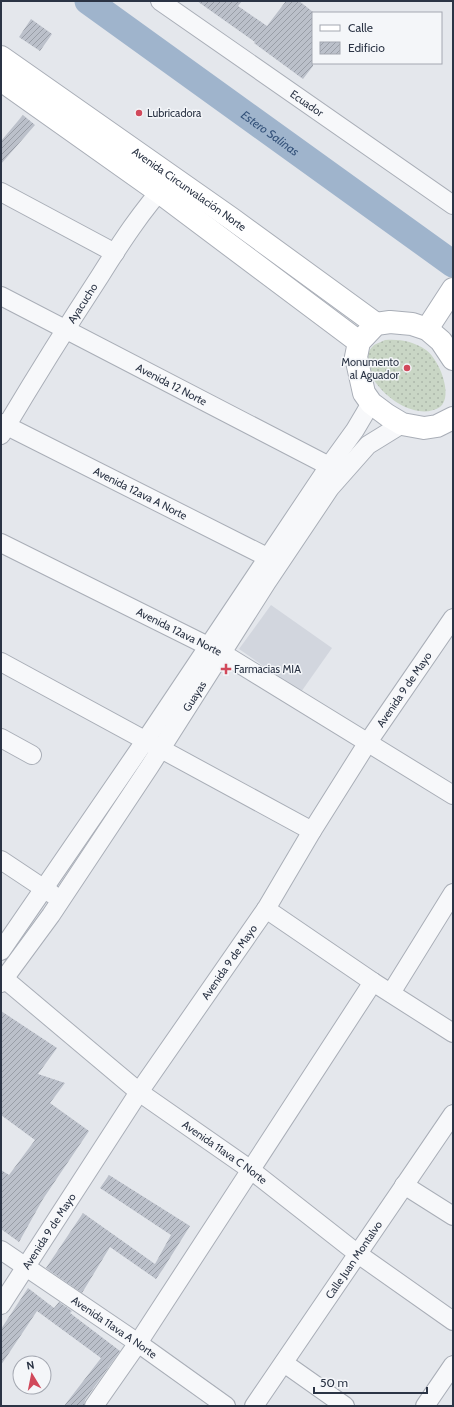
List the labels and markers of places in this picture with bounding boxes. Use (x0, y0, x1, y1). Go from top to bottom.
place label: Lubricadora (147, 106, 202, 120)
marker: Lubricadora (134, 108, 144, 118)
place label: Monumento al Aguador (341, 355, 400, 382)
marker: Monumento al Aguador (402, 363, 412, 373)
place label: Farmacias MIA (234, 662, 301, 676)
marker: Farmacias MIA (221, 664, 231, 674)

